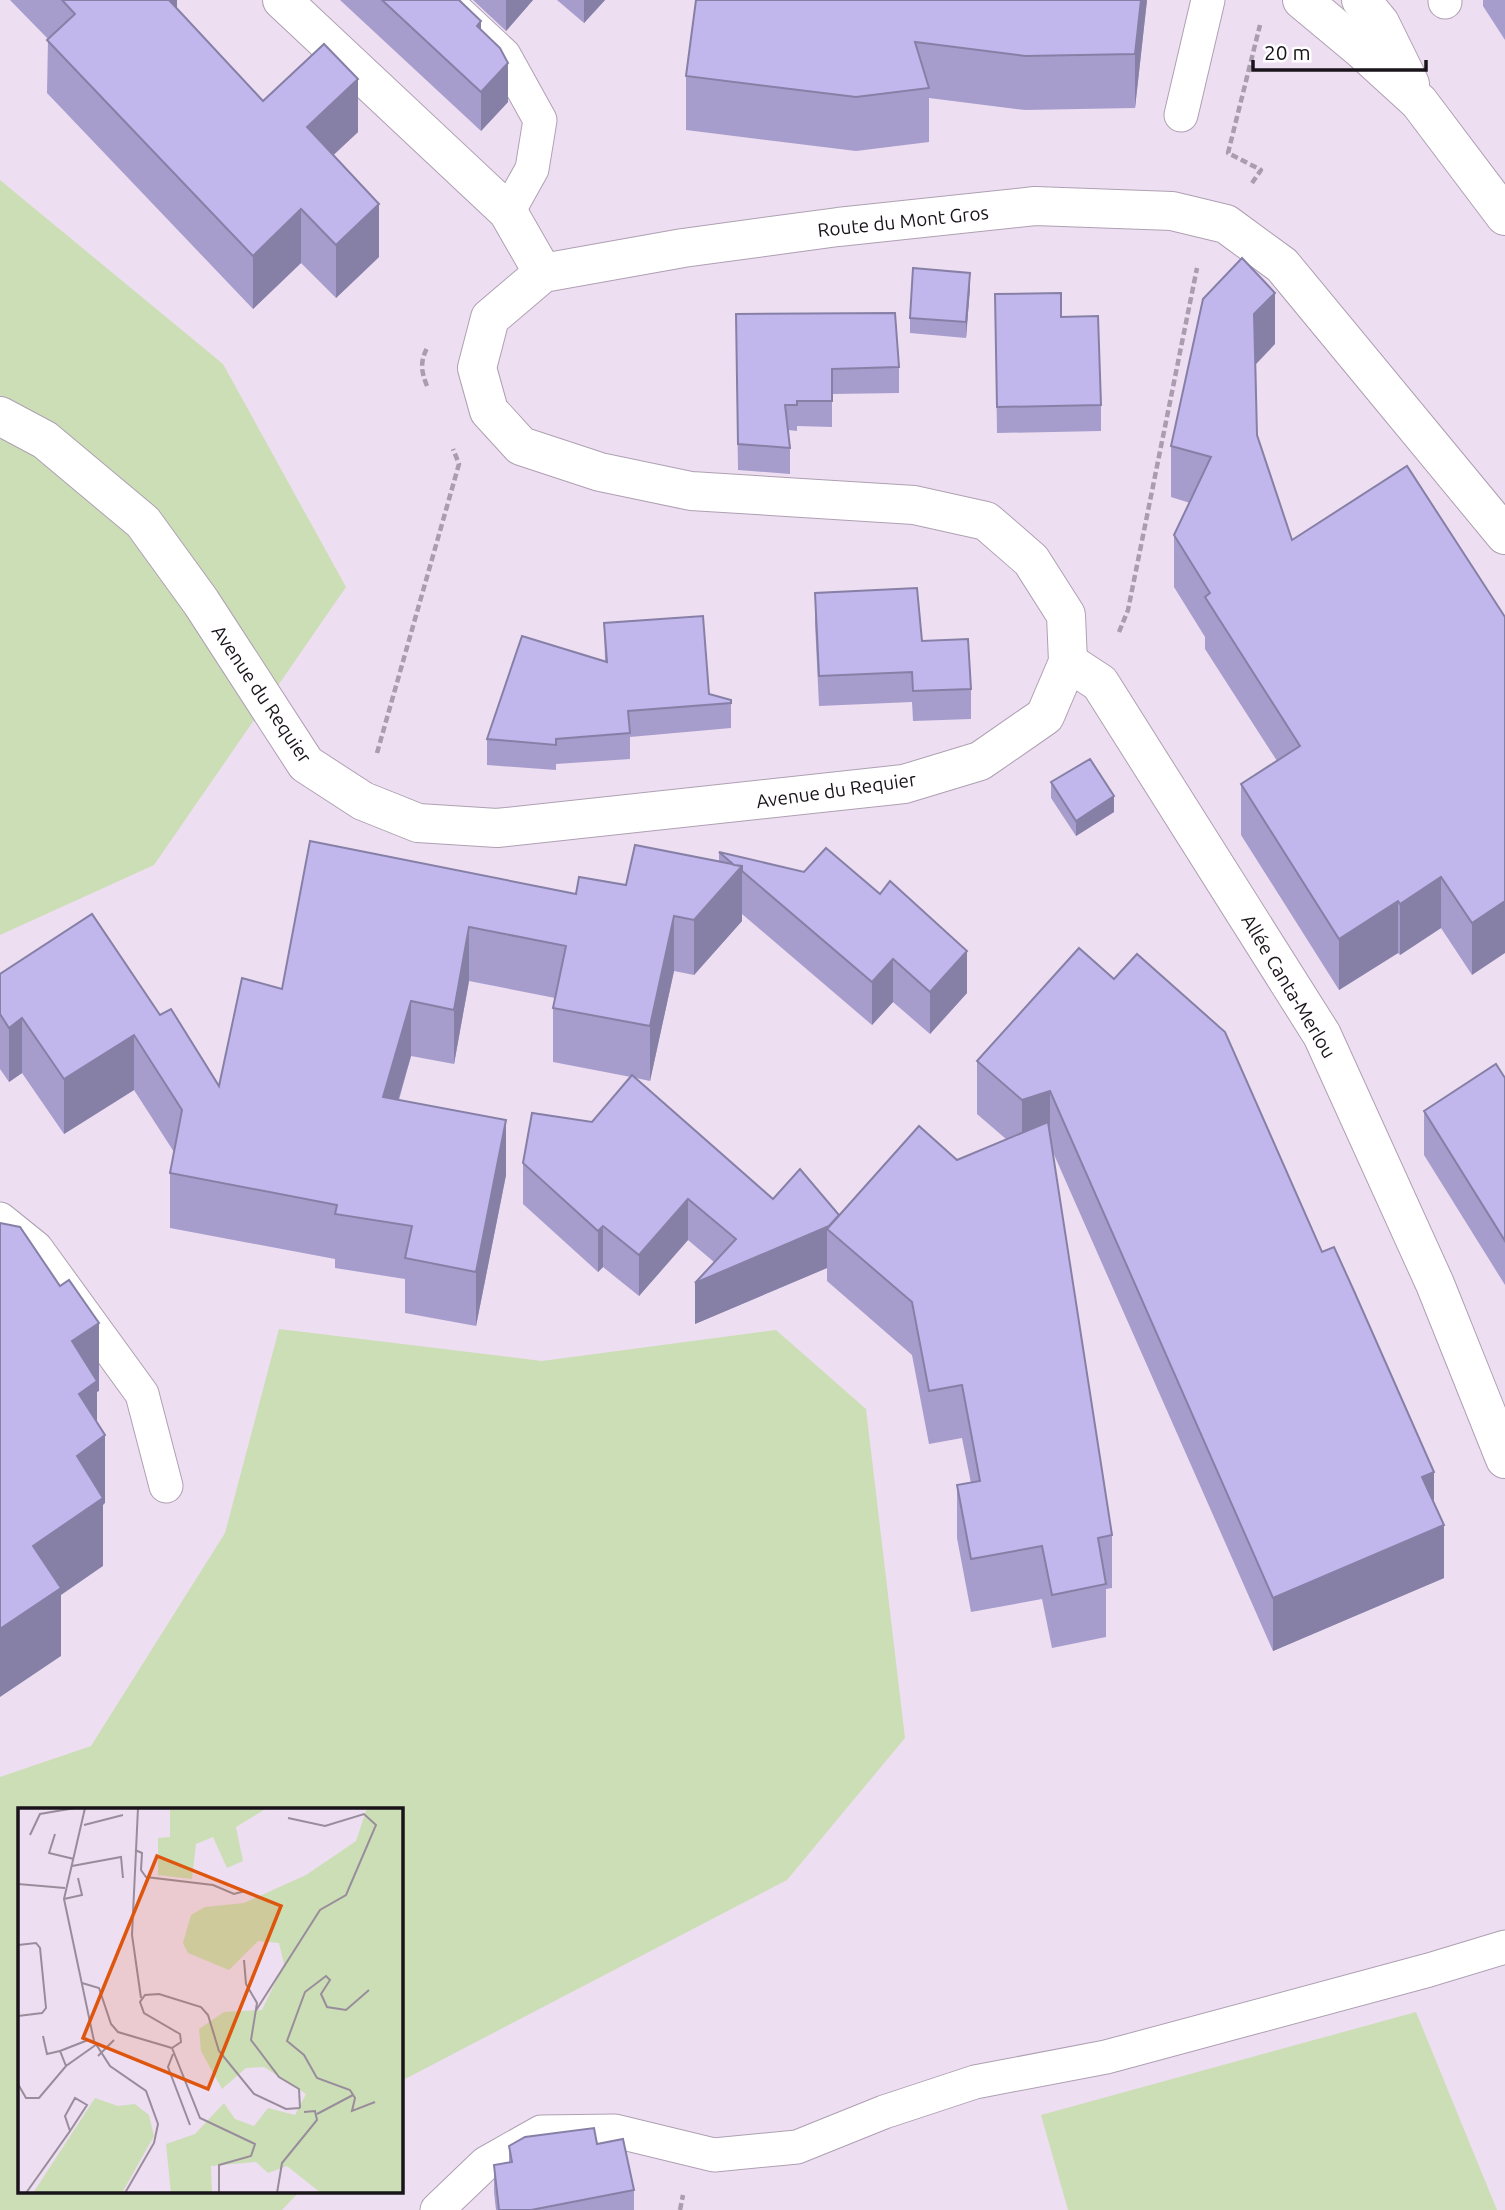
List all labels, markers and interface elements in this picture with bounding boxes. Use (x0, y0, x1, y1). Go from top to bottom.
scale bar (1253, 28, 1426, 72)
text: 20 m (1264, 40, 1311, 64)
street label: Route du Mont Gros (816, 201, 990, 241)
street label: Avenue du Requier (208, 621, 316, 767)
street label: Avenue du Requier (755, 768, 917, 812)
street label: Allée Canta-Merlou (1237, 910, 1341, 1062)
inset map (18, 1808, 402, 2192)

